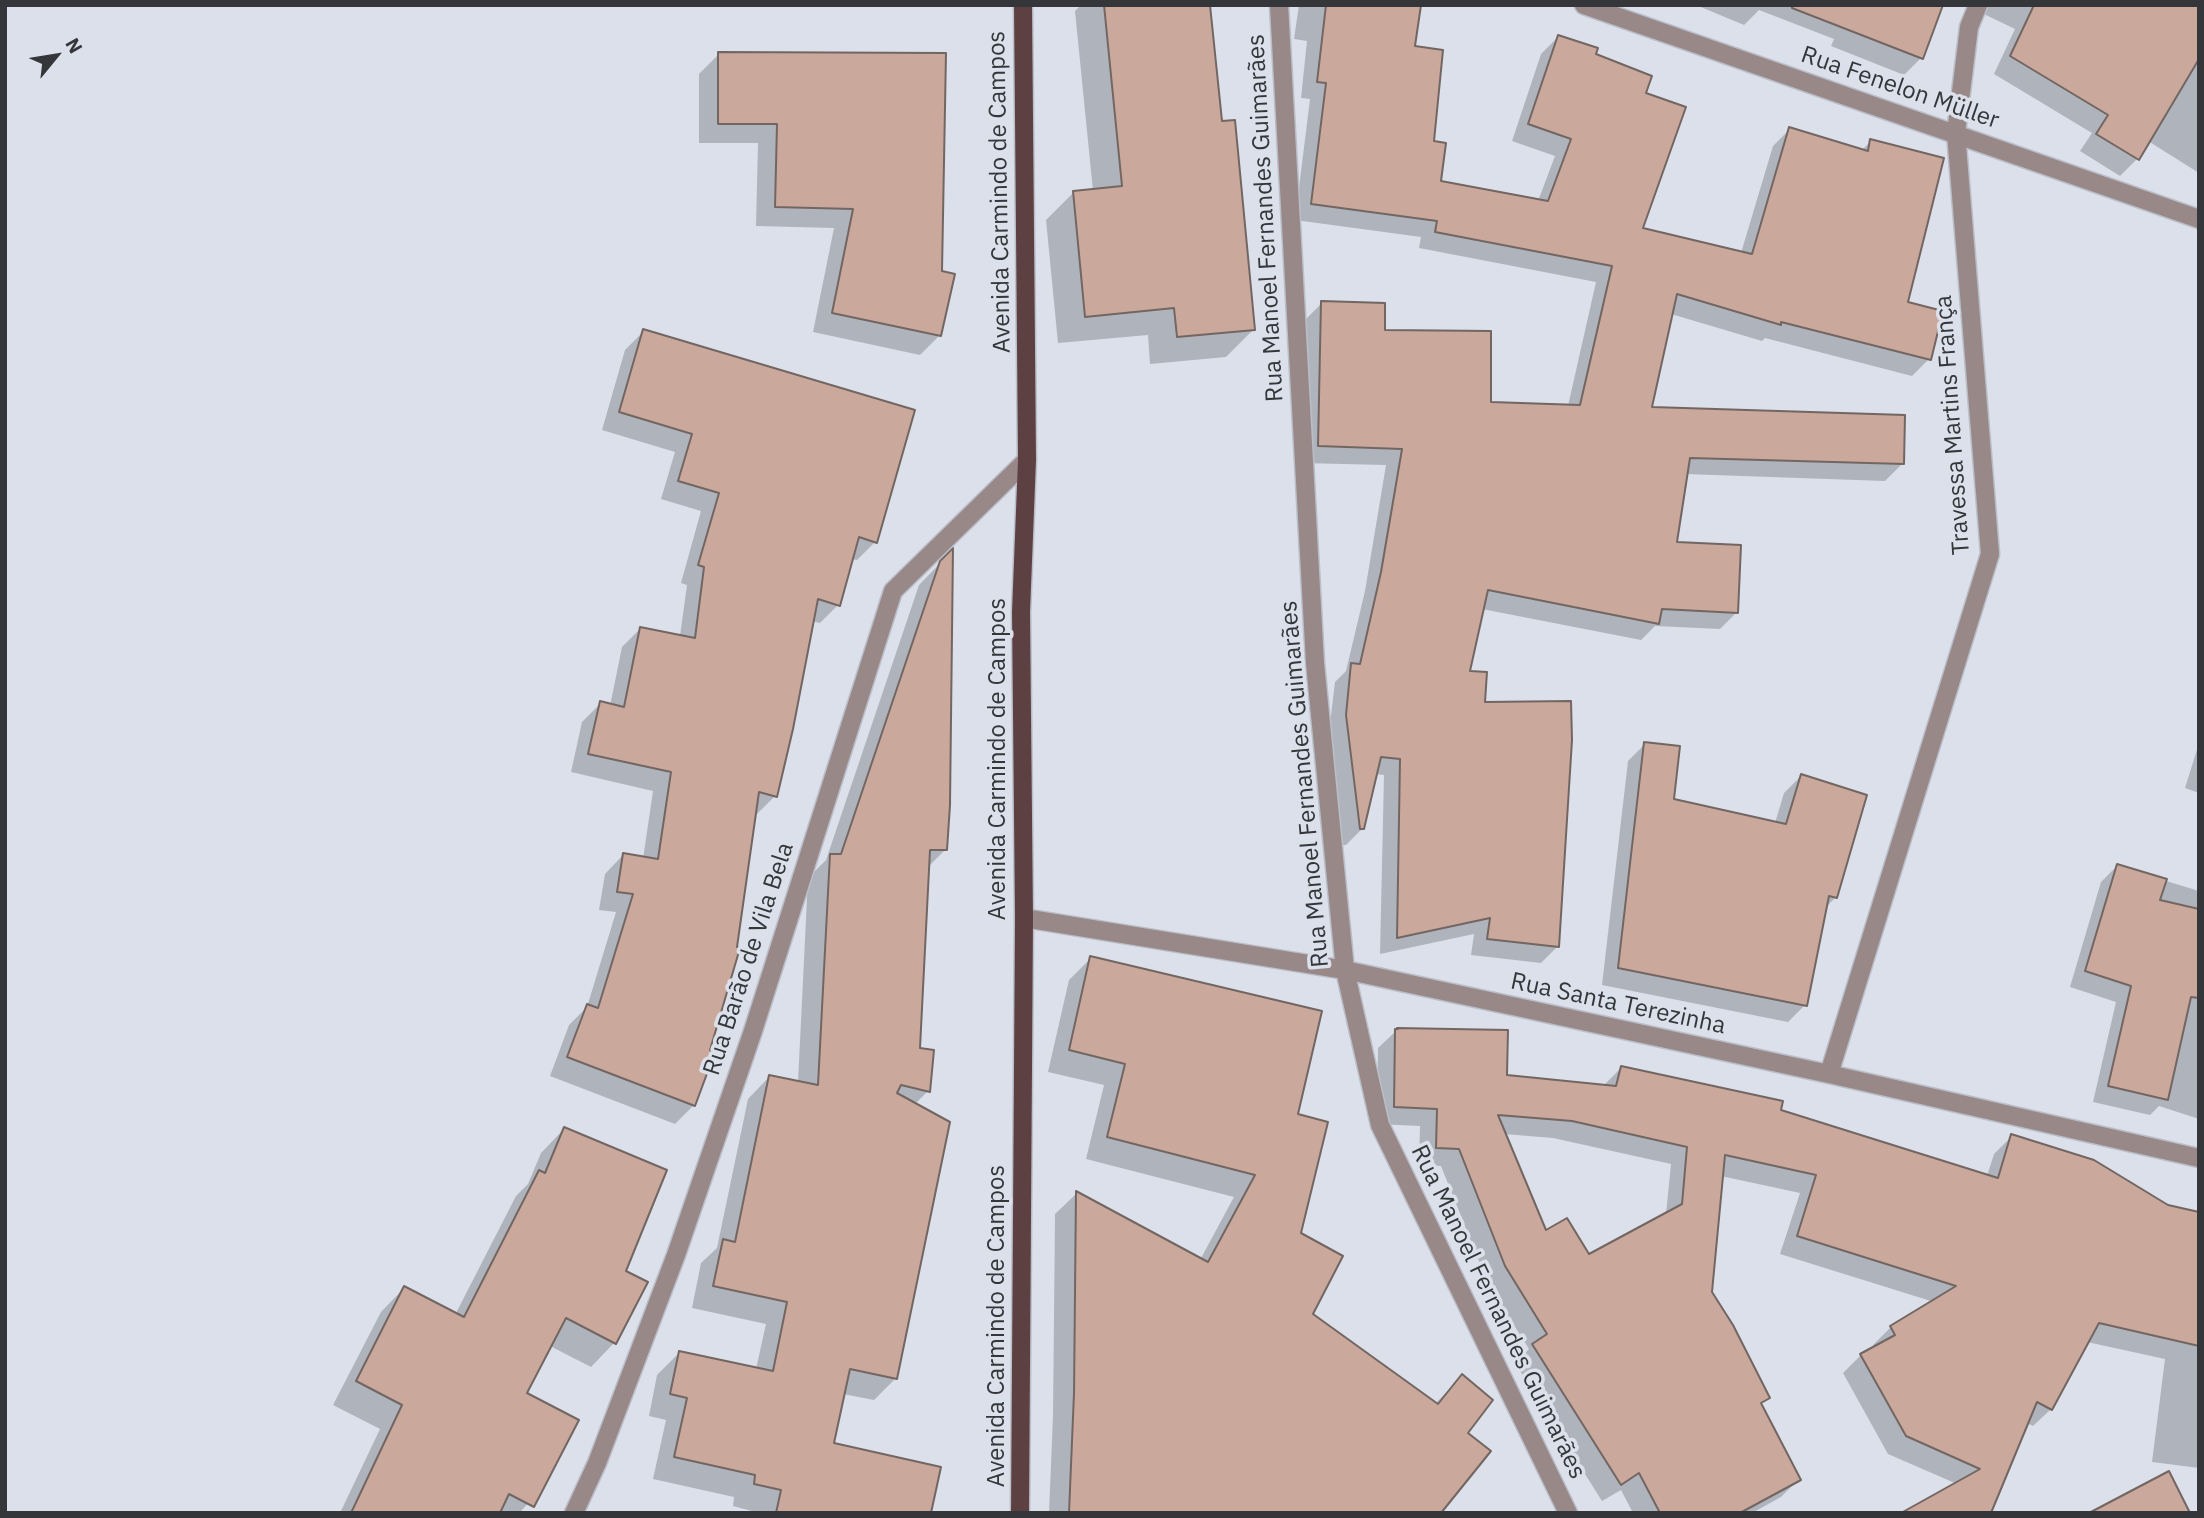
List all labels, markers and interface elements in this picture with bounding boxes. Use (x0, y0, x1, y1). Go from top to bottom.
north arrow (21, 21, 91, 91)
street label: Avenida Carmindo de Campos (983, 31, 1017, 353)
street label: Rua Manoel Fernandes Guimarães (1242, 33, 1290, 403)
text: N (60, 34, 88, 57)
street label: Rua Fenelon Müller (1797, 41, 2003, 135)
street label: Travessa Martins França (1930, 294, 1976, 556)
street label: Avenida Carmindo de Campos (984, 598, 1012, 920)
street label: Rua Manoel Fernandes Guimarães (1275, 599, 1335, 969)
street label: Rua Barão de Vila Bela (698, 839, 800, 1079)
street label: Rua Santa Terezinha (1508, 967, 1728, 1041)
street label: Rua Manoel Fernandes Guimarães (1404, 1140, 1592, 1484)
street label: Avenida Carmindo de Campos (983, 1165, 1011, 1487)

